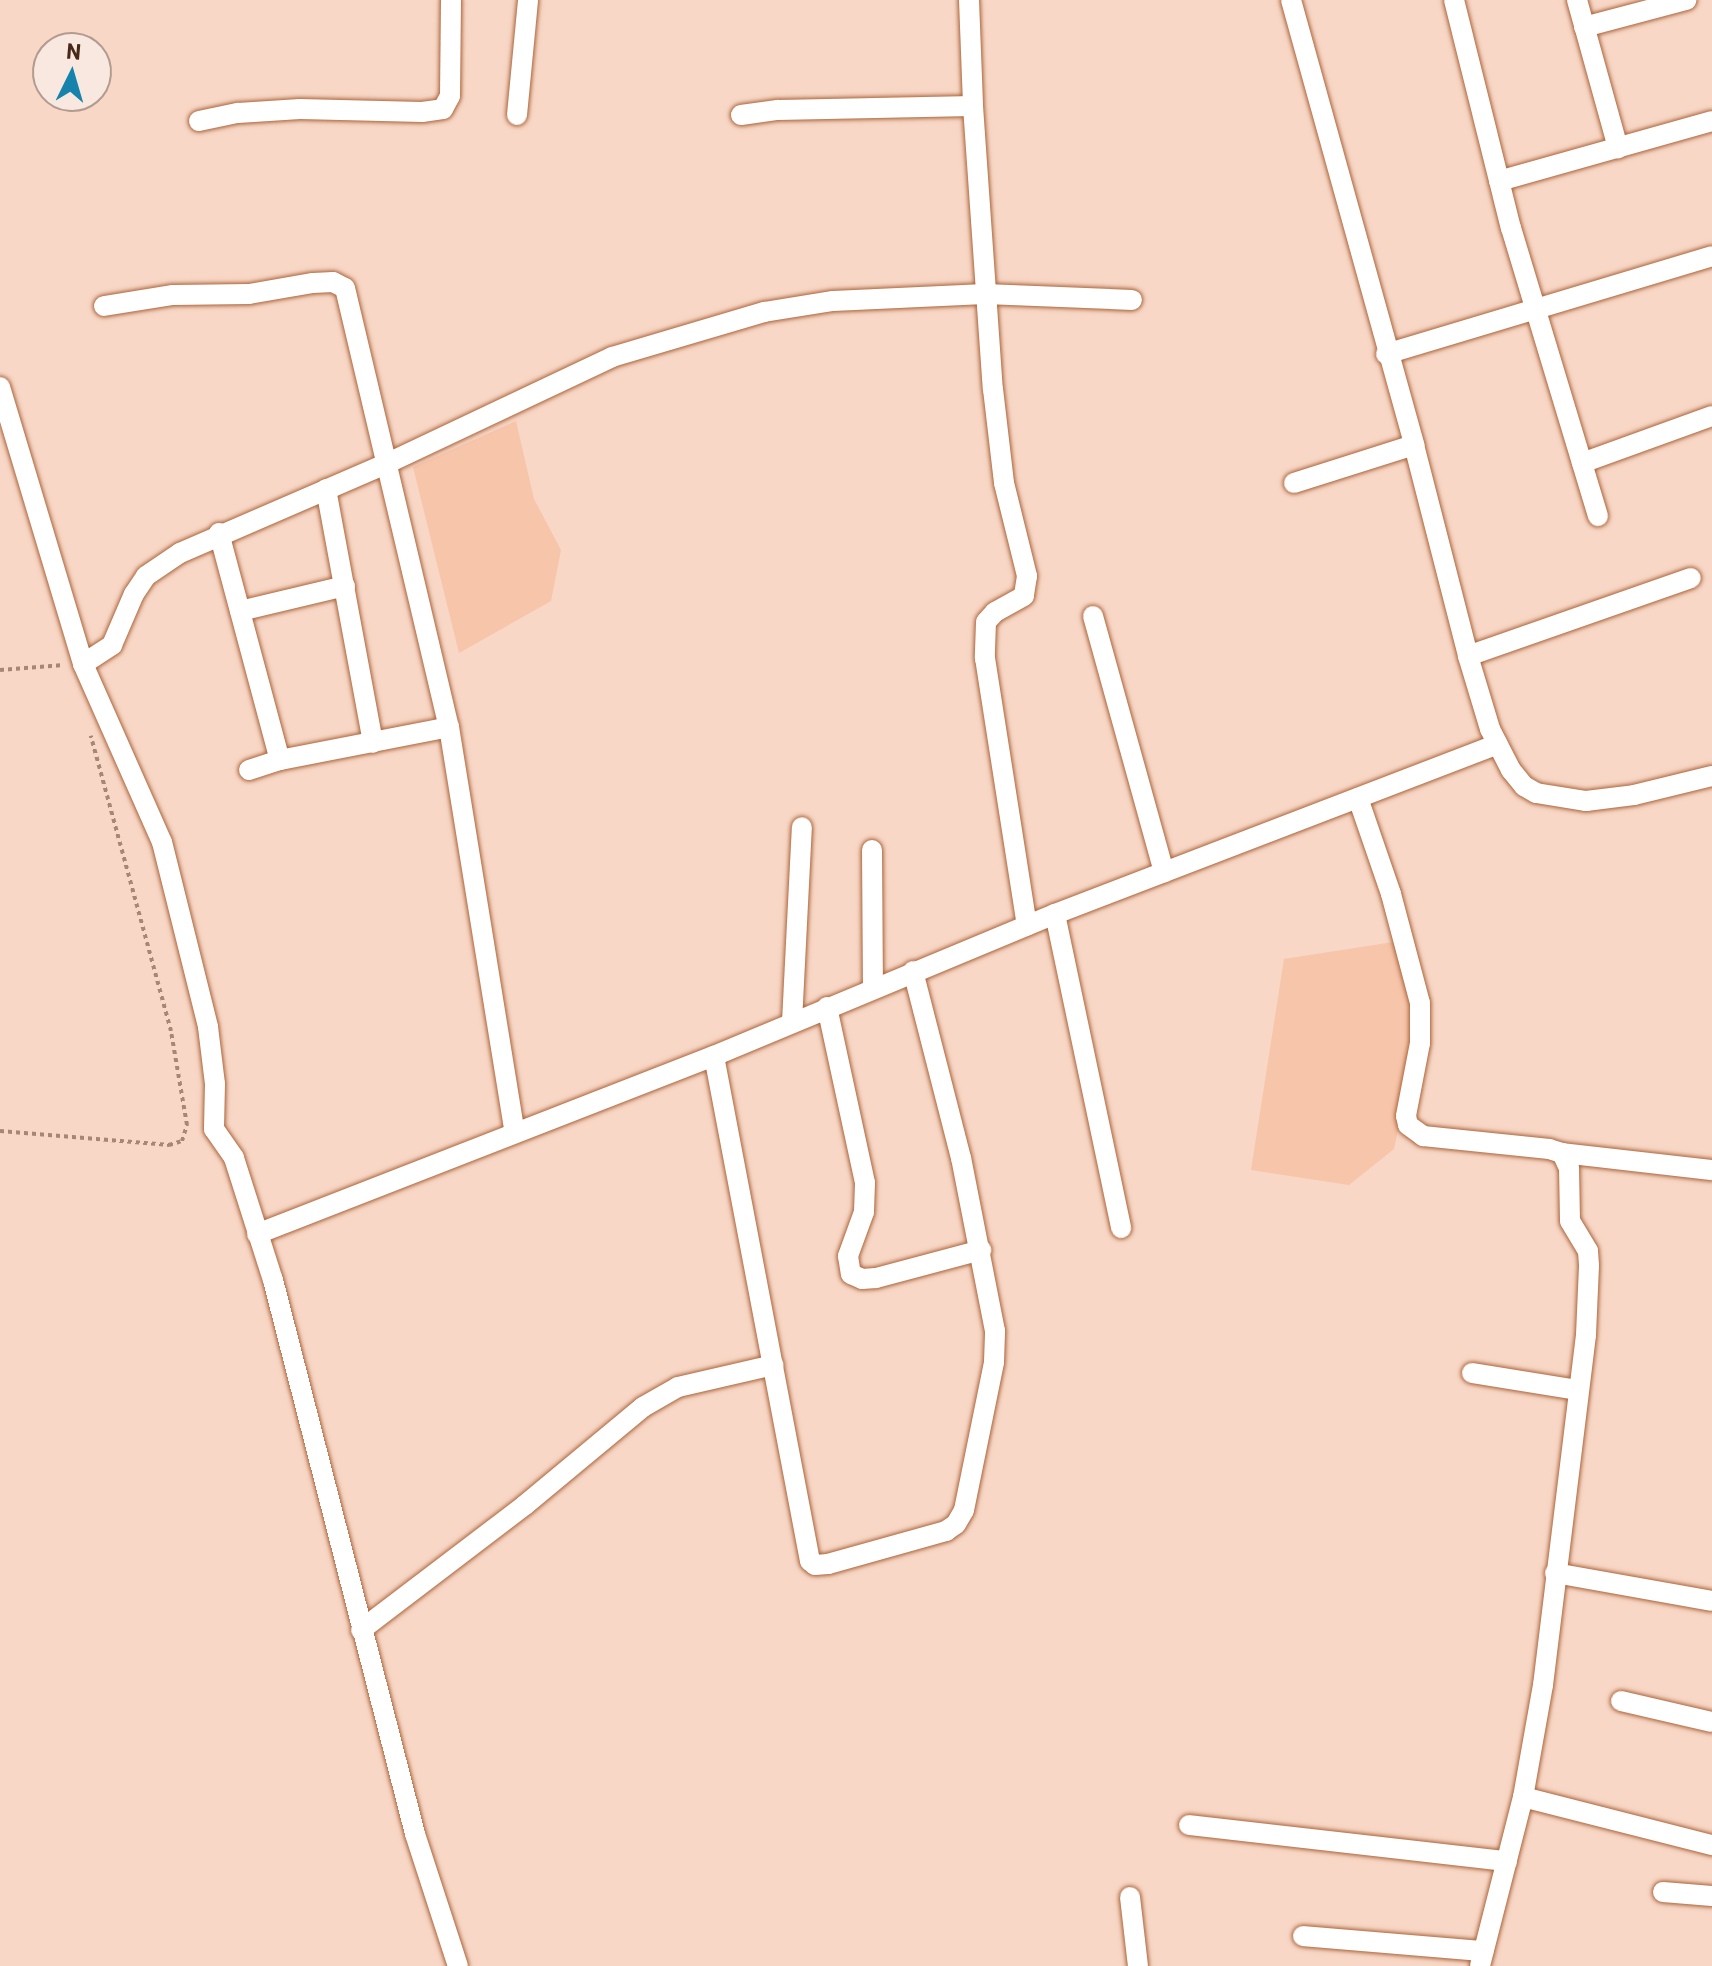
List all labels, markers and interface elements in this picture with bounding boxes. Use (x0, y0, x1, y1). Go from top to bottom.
north arrow (32, 32, 112, 112)
text: N (65, 36, 82, 64)

